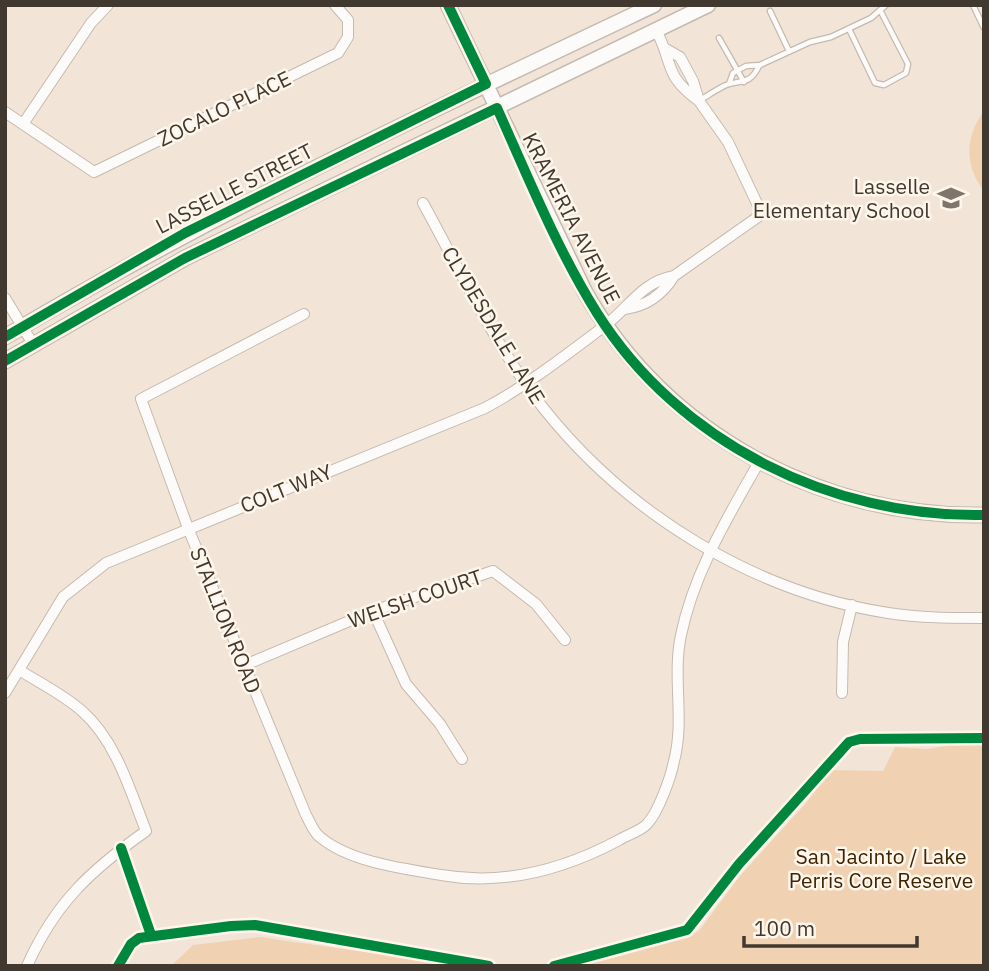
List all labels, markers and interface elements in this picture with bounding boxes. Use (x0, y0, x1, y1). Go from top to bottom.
street label: ZOCALO PLACE (153, 64, 295, 152)
street label: KRAMERIA AVENUE (517, 128, 627, 308)
street label: LASSELLE STREET (151, 136, 317, 240)
place label: Lasselle Elementary School (753, 172, 930, 224)
school or university icon: Lasselle Elementary School (936, 183, 966, 213)
street label: CLYDESDALE LANE (436, 241, 552, 409)
street label: COLT WAY (236, 457, 337, 519)
street label: STALLION ROAD (184, 543, 268, 697)
street label: WELSH COURT (344, 562, 486, 634)
park label: San Jacinto / Lake Perris Core Reserve (789, 842, 973, 894)
scale bar (744, 904, 917, 948)
text: 100 m (754, 914, 815, 942)

